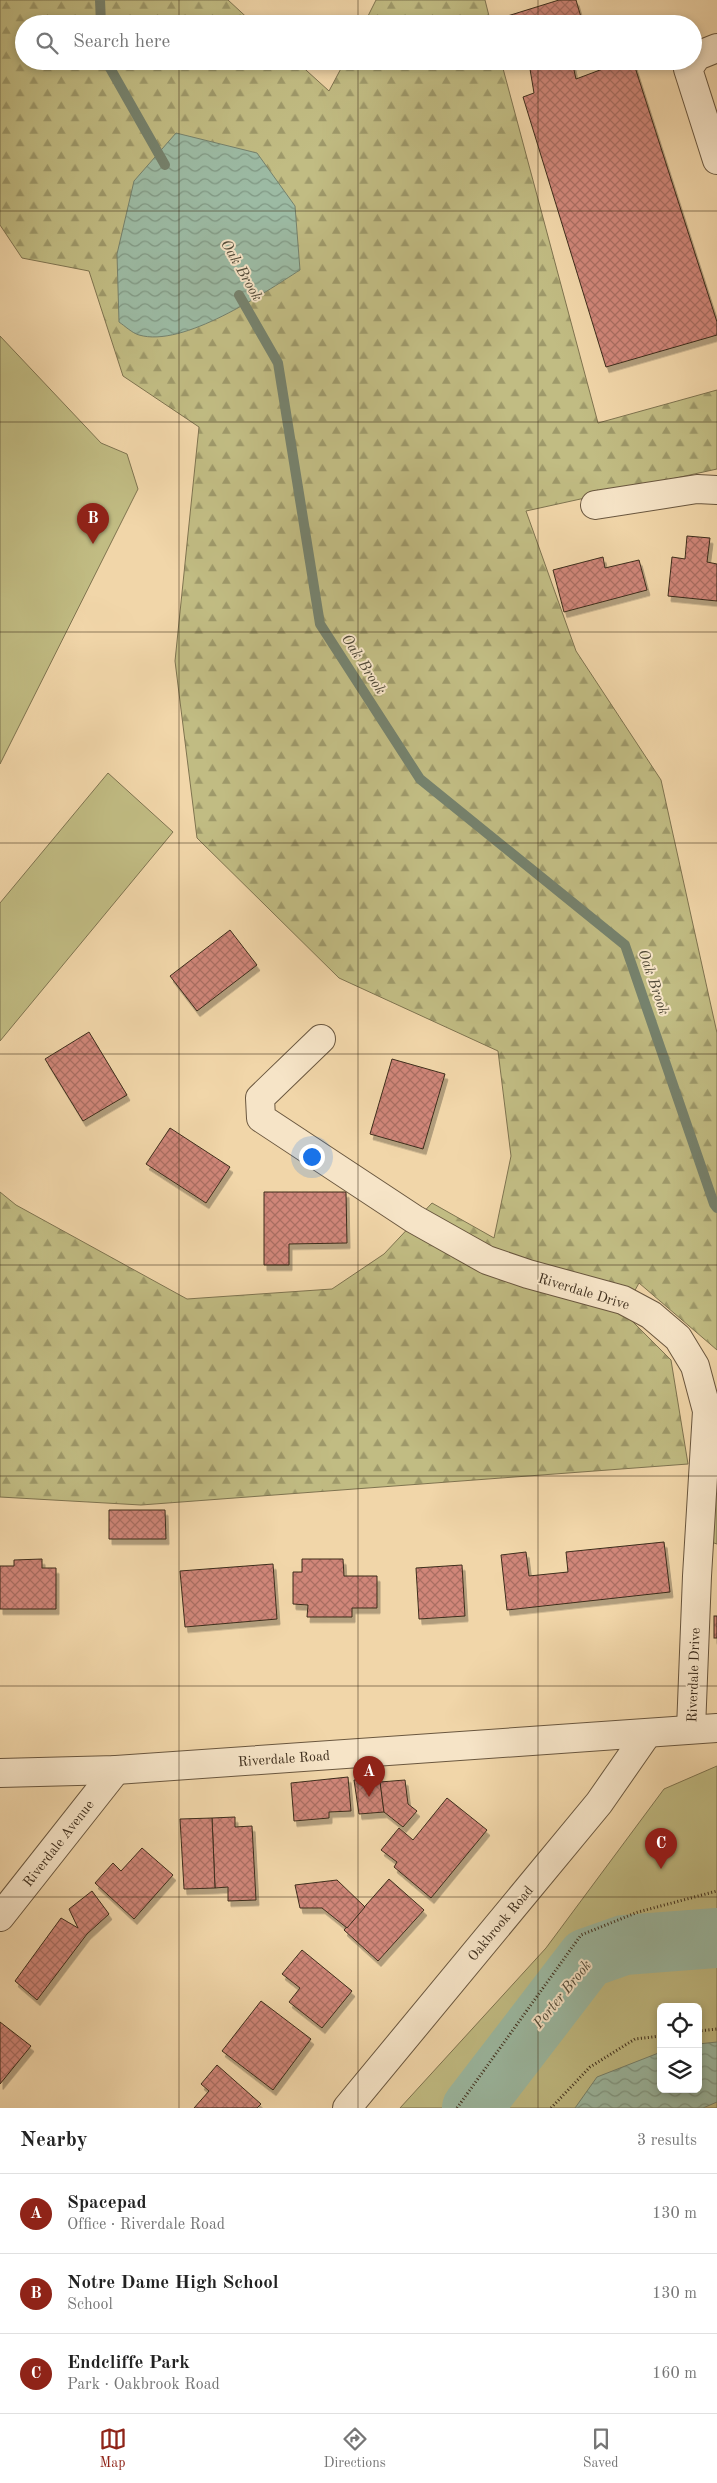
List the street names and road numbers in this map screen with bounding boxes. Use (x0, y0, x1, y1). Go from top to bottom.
street label: Riverdale Drive (536, 1271, 631, 1312)
street label: Riverdale Drive (685, 1627, 703, 1723)
street label: Riverdale Road (238, 1749, 331, 1769)
street label: Riverdale Avenue (21, 1798, 97, 1890)
street label: Oakbrook Road (465, 1883, 536, 1964)

